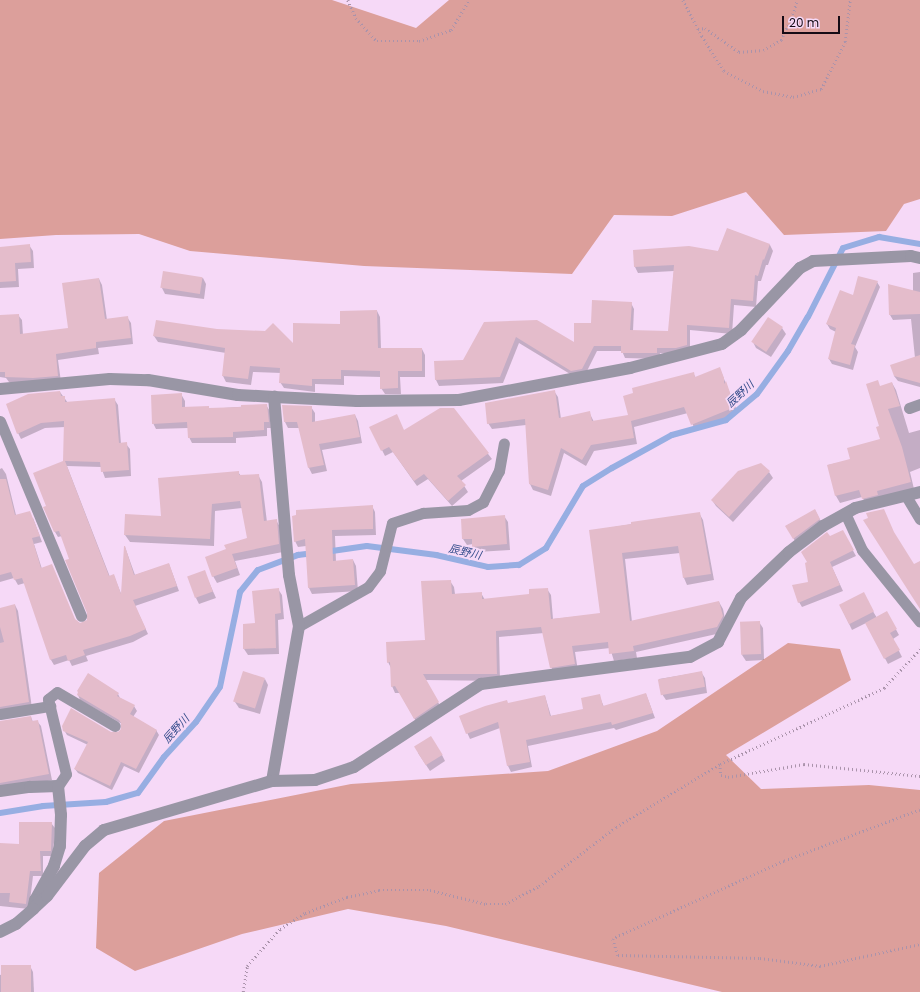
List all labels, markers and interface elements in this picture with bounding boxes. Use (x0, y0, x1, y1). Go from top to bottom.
scale bar (784, 8, 842, 34)
text: 20 m (789, 14, 819, 31)
water label: 辰野川 (723, 378, 757, 410)
water label: 辰野川 (447, 542, 483, 562)
water label: 辰野川 (160, 712, 192, 746)

